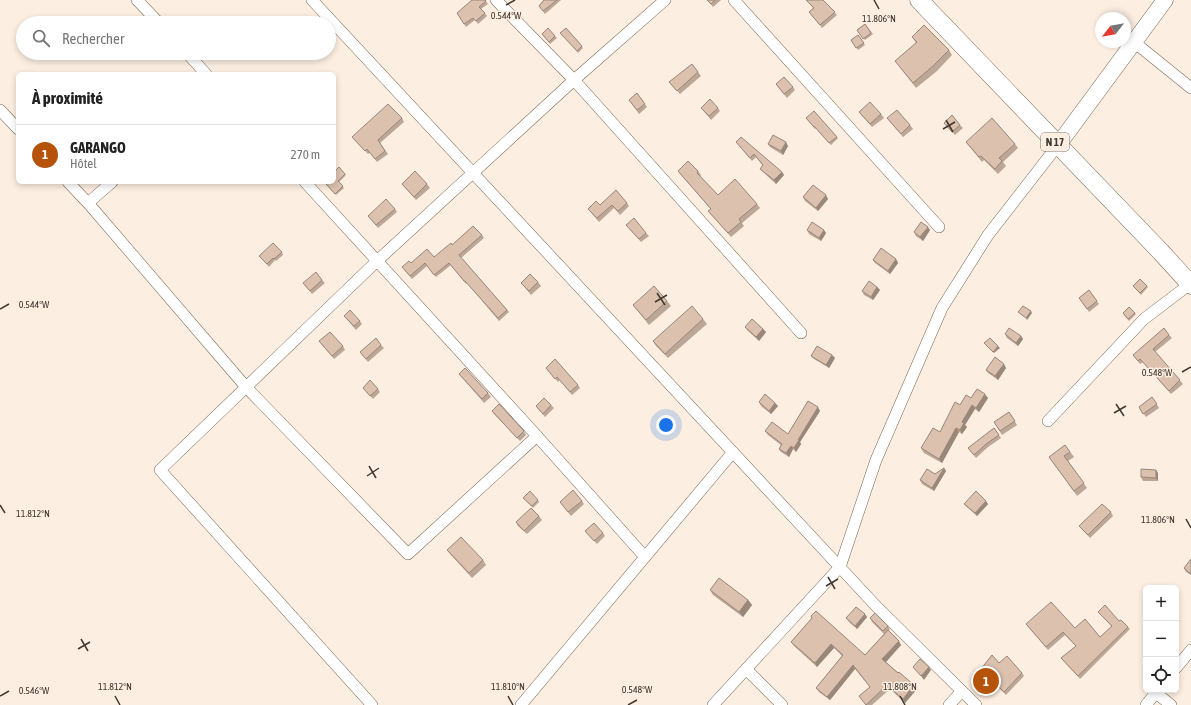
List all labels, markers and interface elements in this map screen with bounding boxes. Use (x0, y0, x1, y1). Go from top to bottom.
text: 0.544°W (491, 10, 522, 21)
north arrow (1095, 12, 1131, 48)
text: 11.806°N (862, 13, 896, 24)
search box (16, 16, 336, 60)
icon: search (30, 27, 52, 49)
text: Rechercher (62, 30, 124, 47)
text: À proximité (32, 88, 103, 108)
road number: N 17 (1041, 133, 1069, 151)
text: GARANGO (70, 139, 126, 156)
text: 1 (42, 147, 48, 162)
text: 270 m (291, 147, 320, 162)
text: Hôtel (70, 156, 97, 171)
text: 0.544°W (19, 299, 50, 310)
text: 0.548°W (1142, 367, 1173, 378)
your location (656, 415, 676, 435)
text: 11.812°N (16, 508, 50, 519)
text: 11.806°N (1141, 514, 1175, 525)
map controls (1143, 585, 1179, 693)
button: + (1143, 585, 1179, 621)
button: − (1143, 621, 1179, 657)
button: locate (1143, 657, 1179, 693)
pin: 1 (973, 666, 999, 696)
text: 11.812°N (98, 681, 132, 692)
text: 11.810°N (491, 681, 525, 692)
text: 11.808°N (883, 681, 917, 692)
text: 0.548°W (622, 684, 653, 695)
text: 0.546°W (19, 685, 50, 696)

